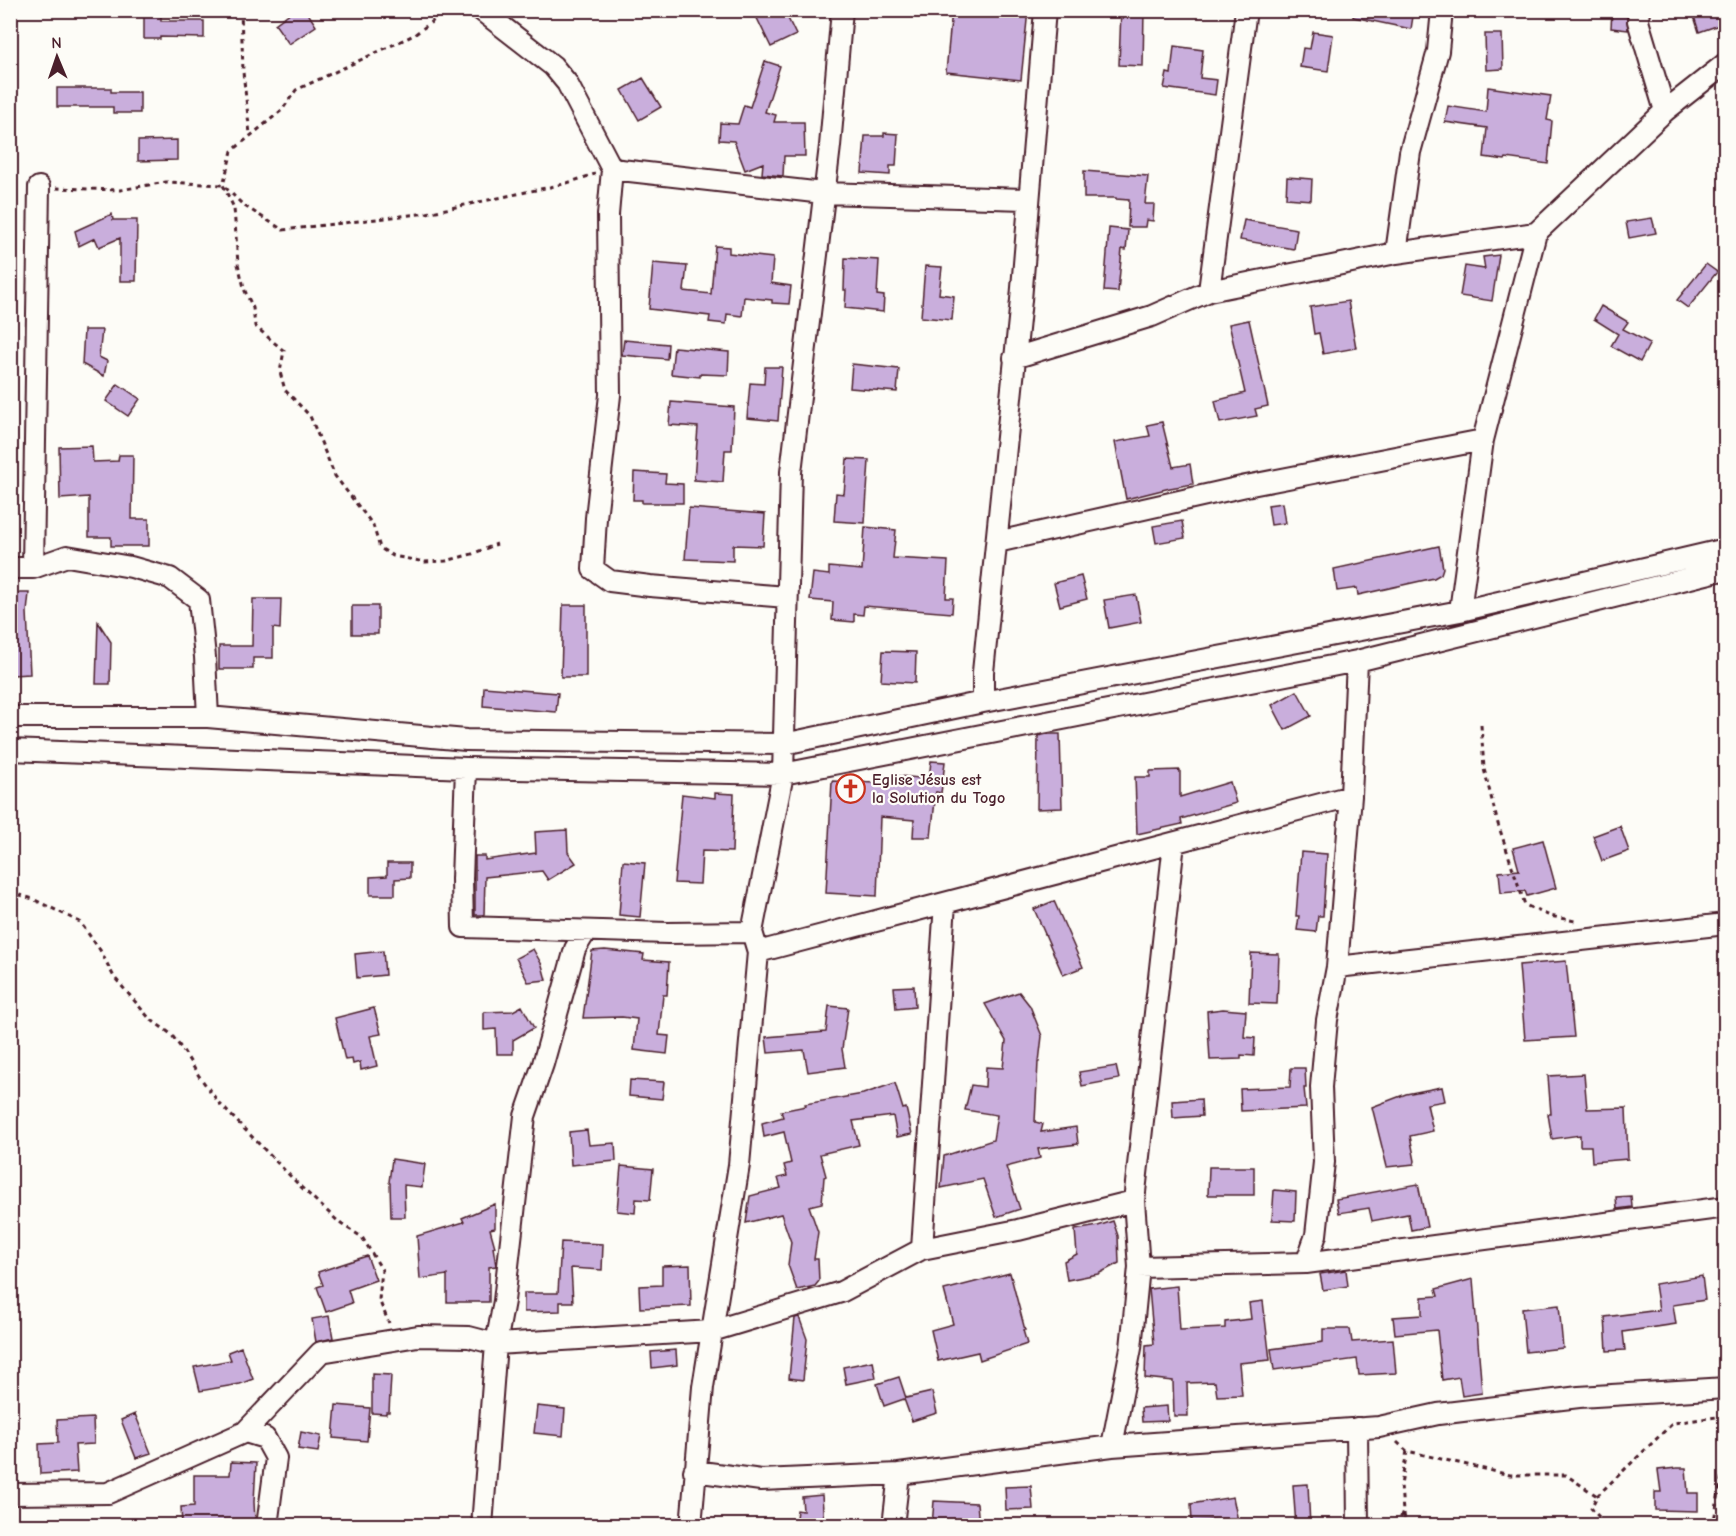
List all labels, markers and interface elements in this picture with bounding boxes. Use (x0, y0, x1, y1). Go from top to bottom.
north arrow (27, 27, 87, 87)
text: N (51, 34, 62, 52)
place label: Eglise Jésus est la Solution du Togo (872, 771, 1005, 807)
church icon: Eglise Jésus est la Solution du Togo (835, 772, 867, 804)

